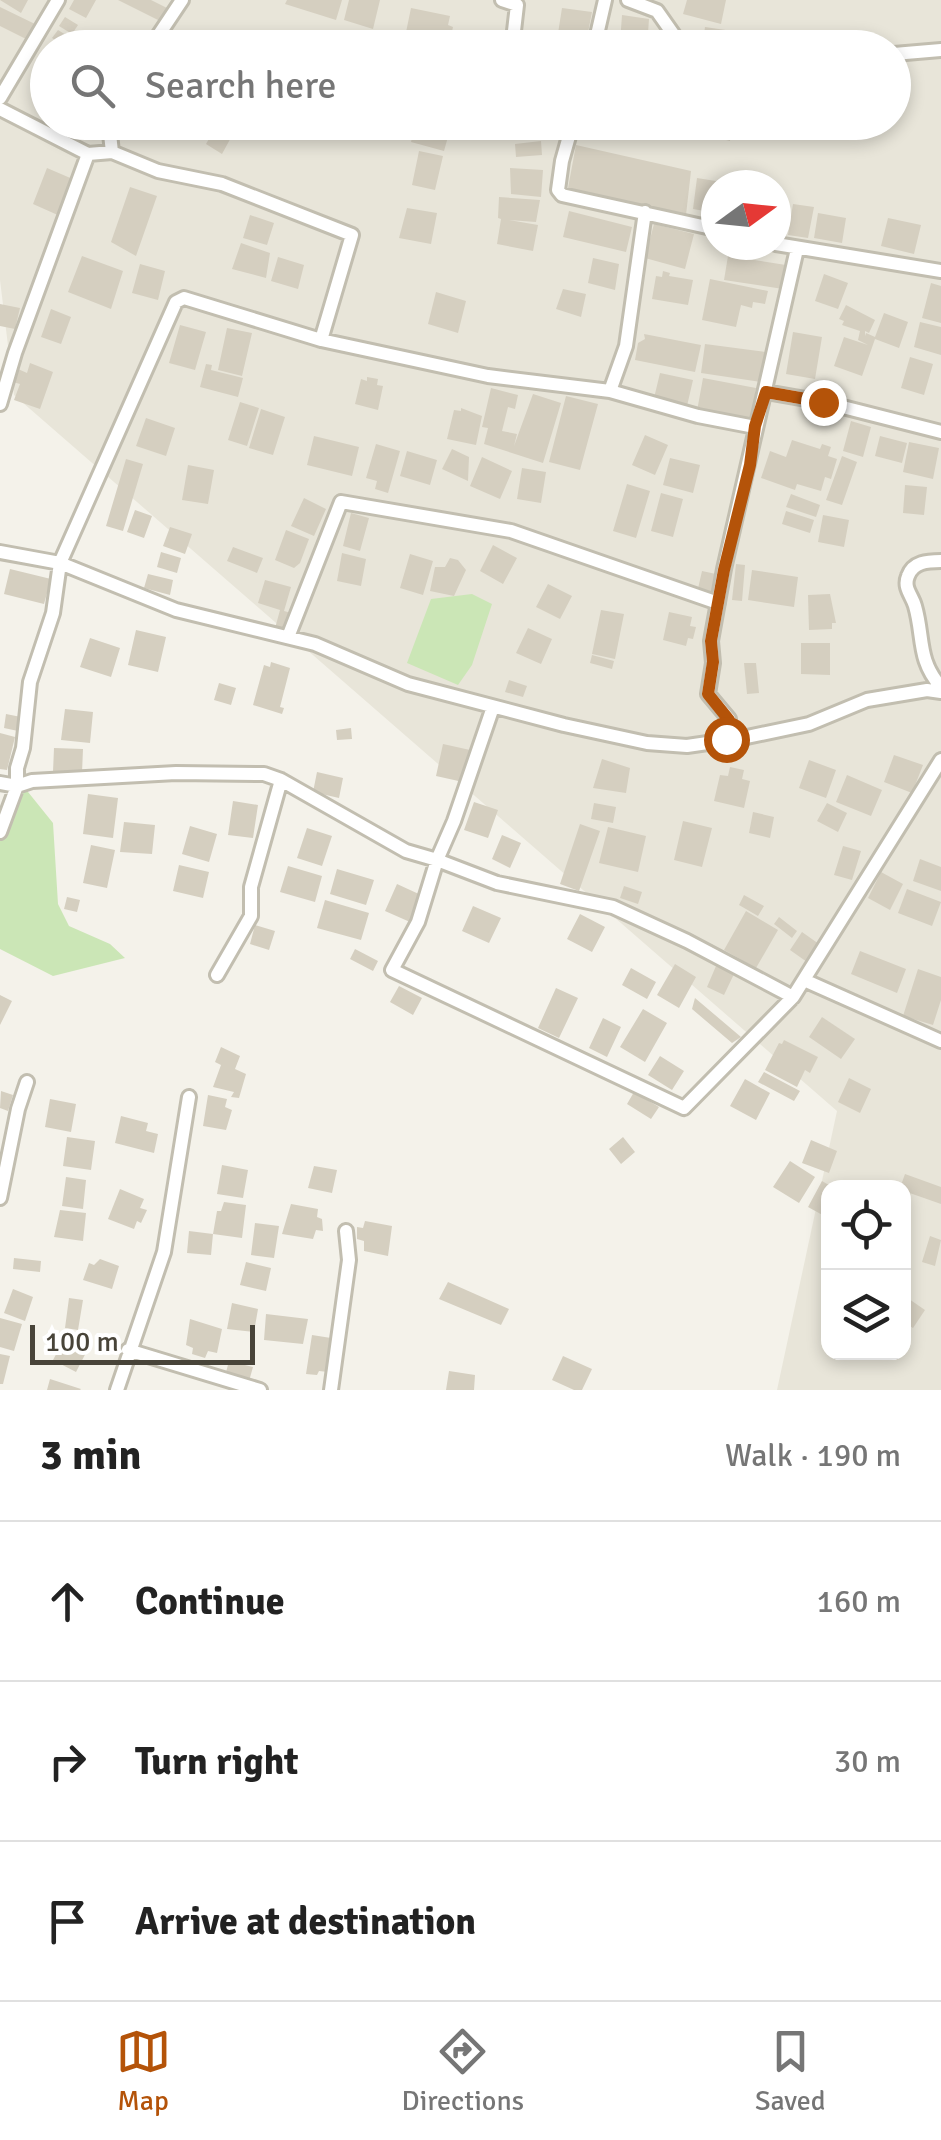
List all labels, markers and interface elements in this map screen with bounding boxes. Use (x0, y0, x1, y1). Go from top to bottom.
search box (30, 30, 911, 140)
icon: search (65, 58, 120, 113)
text: Search here (145, 62, 337, 109)
north arrow (701, 170, 791, 260)
route end (801, 380, 847, 426)
route start (704, 717, 750, 763)
map controls (821, 1180, 911, 1360)
button: locate (821, 1180, 911, 1270)
button: layers (821, 1270, 911, 1360)
scale bar (30, 1320, 255, 1364)
text: 100 m (45, 1325, 119, 1359)
text: 3 min (40, 1430, 141, 1481)
text: Walk · 190 m (725, 1436, 901, 1475)
icon: ahead (40, 1574, 95, 1629)
text: Continue (135, 1578, 285, 1625)
text: 160 m (817, 1582, 901, 1621)
icon: right (40, 1734, 95, 1789)
text: Turn right (135, 1738, 299, 1785)
text: 30 m (834, 1742, 901, 1781)
icon: arrive (40, 1894, 95, 1949)
text: Arrive at destination (135, 1898, 476, 1945)
tab: Map (116, 2024, 171, 2118)
tab: Directions (402, 2024, 524, 2118)
tab: Saved (755, 2024, 825, 2118)

